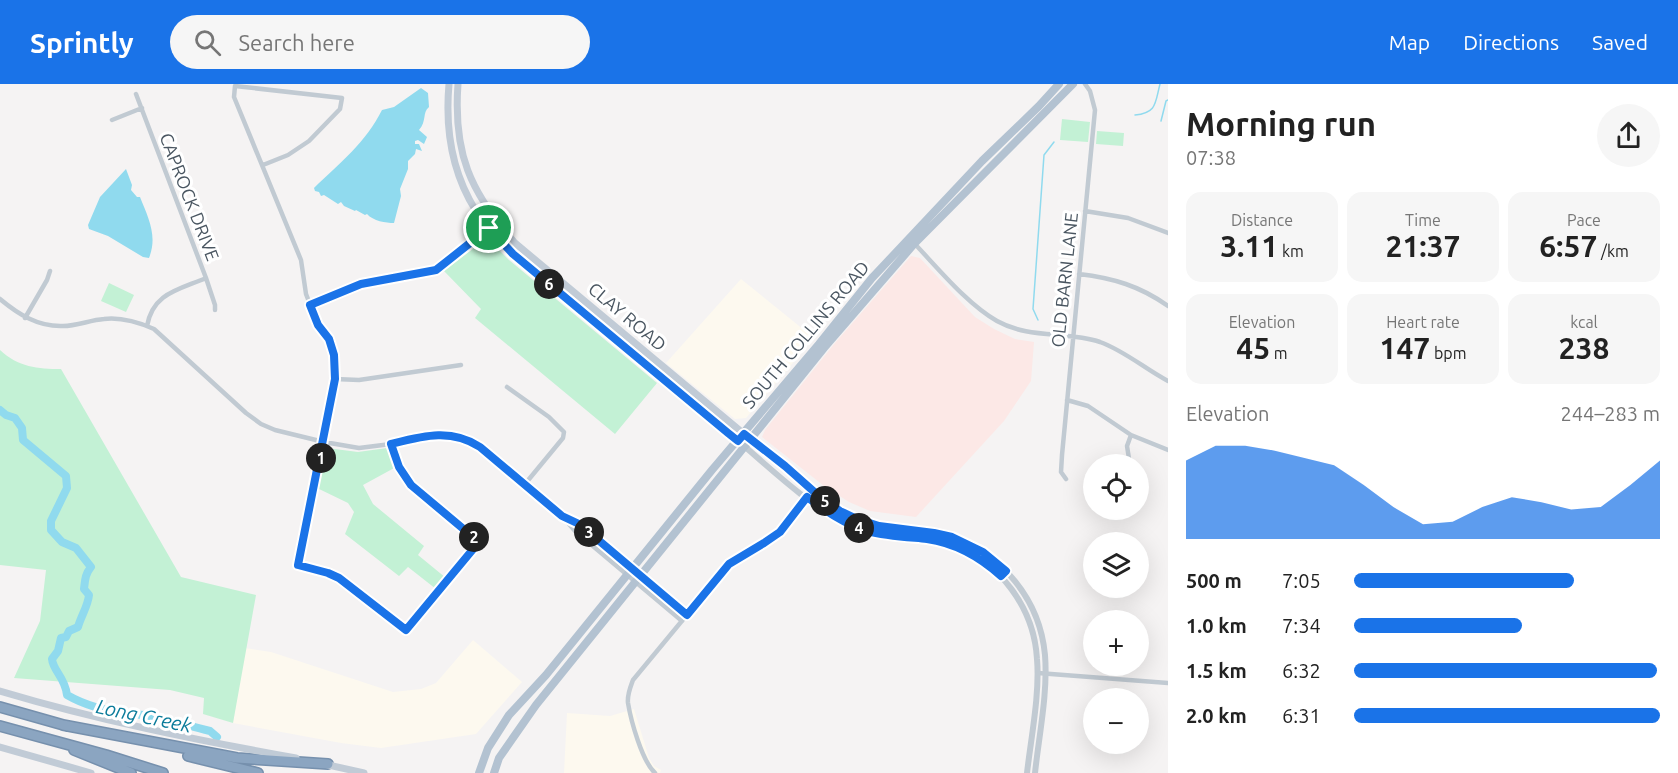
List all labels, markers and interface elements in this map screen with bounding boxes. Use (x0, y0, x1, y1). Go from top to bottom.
search box (170, 15, 590, 69)
icon: search (191, 26, 224, 59)
text: Sprintly (30, 27, 134, 58)
text: Search here (239, 30, 355, 55)
text: Map (1389, 30, 1430, 54)
text: Directions (1463, 30, 1559, 54)
text: Saved (1592, 30, 1648, 54)
button: share (1597, 104, 1660, 167)
text: Morning run (1186, 105, 1376, 142)
street label: CAPROCK DRIVE (156, 130, 224, 263)
text: 07:38 (1186, 146, 1236, 169)
pin (463, 202, 514, 253)
icon: arrive (472, 211, 505, 244)
street label: OLD BARN LANE (1047, 211, 1081, 348)
text: Distance (1231, 211, 1293, 229)
text: Time (1405, 211, 1441, 229)
text: Pace (1567, 211, 1601, 229)
text: 3.11 (1220, 229, 1278, 263)
text: 21:37 (1385, 229, 1461, 263)
text: 6:57 (1539, 229, 1597, 263)
text: km (1278, 242, 1304, 260)
text: /km (1597, 242, 1629, 260)
street label: SOUTH COLLINS ROAD (738, 257, 873, 412)
pin: 6 (534, 269, 564, 299)
text: 6 (544, 275, 554, 293)
street label: CLAY ROAD (585, 278, 670, 354)
text: Elevation (1229, 313, 1295, 331)
text: Heart rate (1386, 313, 1460, 331)
text: kcal (1570, 313, 1598, 331)
text: 45 (1236, 331, 1270, 365)
text: 147 (1380, 331, 1430, 365)
text: 238 (1559, 331, 1609, 365)
text: m (1270, 344, 1288, 362)
text: bpm (1430, 344, 1466, 362)
text: Elevation (1186, 402, 1269, 425)
text: 244–283 m (1561, 402, 1660, 425)
pin: 1 (306, 443, 336, 473)
text: 1 (316, 449, 326, 467)
map controls (1083, 454, 1149, 754)
button: locate (1083, 454, 1149, 520)
pin: 5 (810, 486, 840, 516)
text: 5 (820, 492, 830, 510)
pin: 4 (844, 513, 874, 543)
pin: 3 (574, 517, 604, 547)
text: 4 (854, 519, 864, 537)
pin: 2 (459, 522, 489, 552)
text: 3 (584, 523, 594, 541)
text: 2 (469, 528, 479, 546)
button: layers (1083, 532, 1149, 598)
text: 500 m (1186, 569, 1242, 592)
text: 7:05 (1282, 569, 1321, 592)
button: + (1083, 610, 1149, 676)
text: 1.0 km (1186, 614, 1247, 637)
text: 7:34 (1282, 614, 1321, 637)
text: 1.5 km (1186, 659, 1247, 682)
text: 6:32 (1282, 659, 1321, 682)
button: − (1083, 688, 1149, 754)
water label: Long Creek (94, 694, 195, 737)
text: 2.0 km (1186, 704, 1247, 727)
text: 6:31 (1282, 704, 1321, 727)

